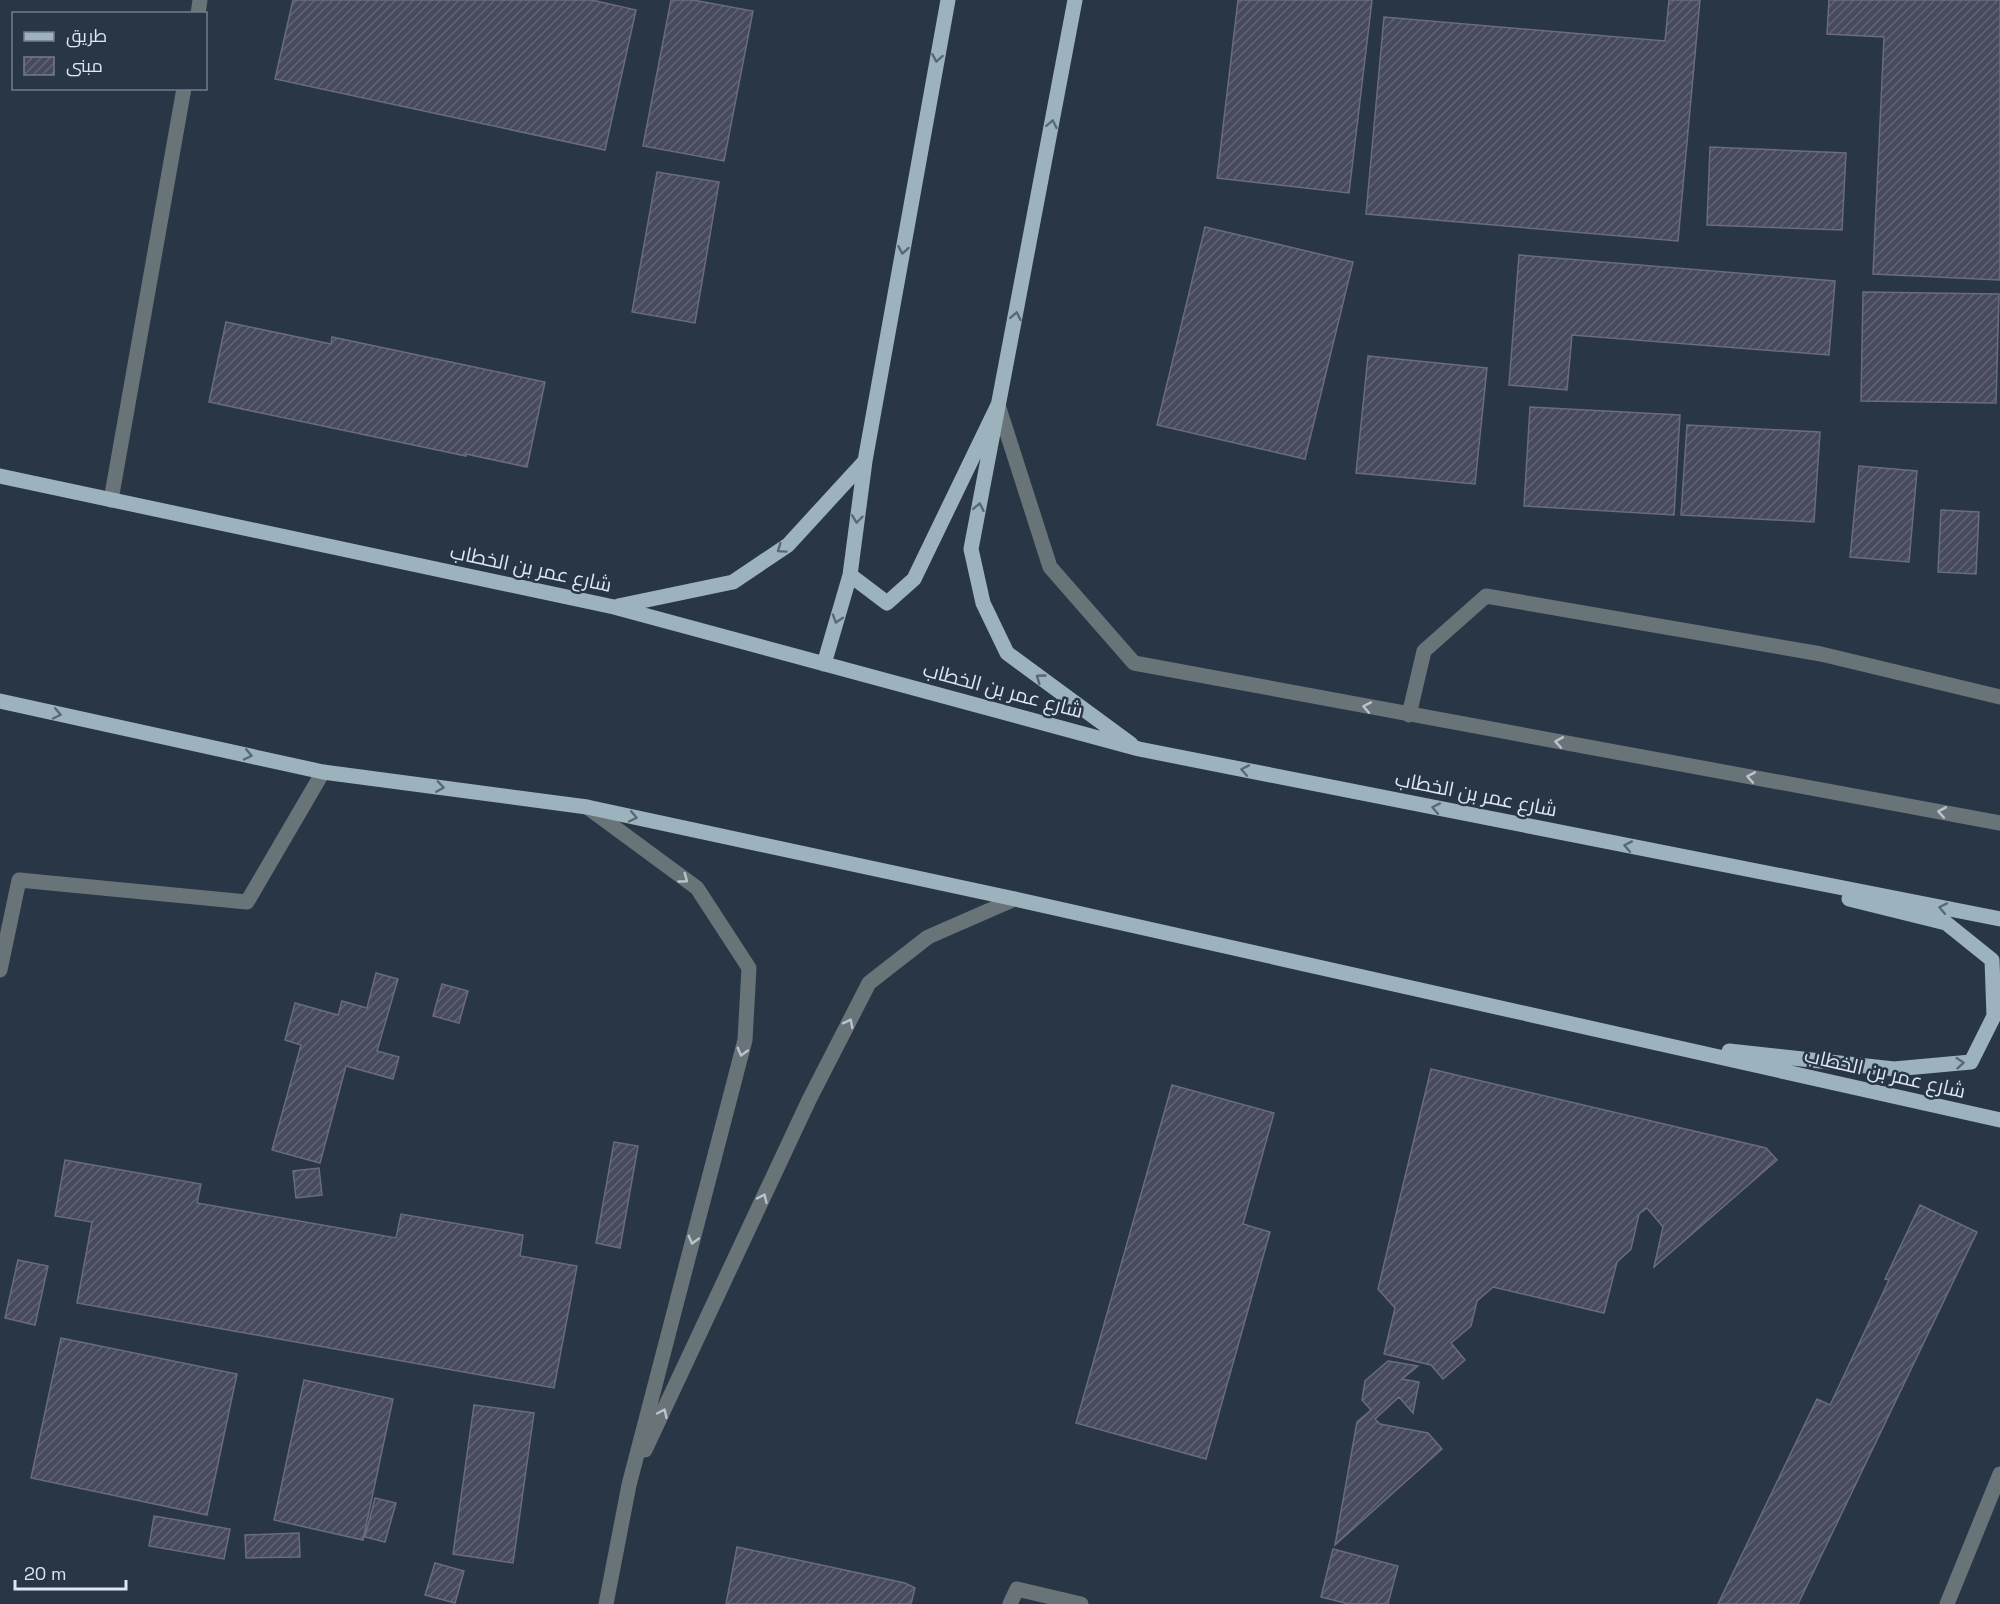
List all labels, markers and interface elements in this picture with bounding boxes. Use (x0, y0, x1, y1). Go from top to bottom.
legend (12, 12, 207, 90)
text: طريق (66, 24, 107, 48)
one-way arrow (932, 53, 944, 62)
text: مبنى (66, 54, 103, 77)
one-way arrow (1045, 120, 1058, 130)
one-way arrow (897, 244, 910, 254)
one-way arrow (1009, 311, 1022, 321)
one-way arrow (972, 503, 985, 513)
one-way arrow (852, 515, 864, 524)
street label: شارع عمر بن الخطاب (448, 538, 614, 599)
one-way arrow (777, 542, 788, 553)
one-way arrow (832, 613, 844, 624)
street label: شارع عمر بن الخطاب (920, 656, 1086, 725)
one-way arrow (1036, 674, 1047, 685)
one-way arrow (1362, 701, 1372, 714)
one-way arrow (52, 706, 62, 719)
one-way arrow (1554, 736, 1564, 749)
one-way arrow (242, 748, 252, 761)
one-way arrow (1240, 764, 1250, 777)
street label: شارع عمر بن الخطاب (1393, 766, 1559, 823)
one-way arrow (1746, 771, 1756, 784)
one-way arrow (435, 781, 444, 793)
one-way arrow (1432, 802, 1442, 815)
one-way arrow (1938, 806, 1948, 819)
one-way arrow (627, 809, 637, 822)
one-way arrow (1623, 840, 1633, 853)
one-way arrow (678, 872, 689, 883)
one-way arrow (1938, 902, 1948, 915)
one-way arrow (842, 1019, 853, 1030)
street label: شارع عمر بن الخطاب (1802, 1042, 1968, 1105)
one-way arrow (737, 1046, 749, 1056)
one-way arrow (1956, 1057, 1965, 1070)
one-way arrow (756, 1194, 768, 1205)
one-way arrow (687, 1235, 700, 1245)
one-way arrow (655, 1409, 667, 1420)
scale bar (15, 1553, 126, 1591)
text: 20 m (24, 1562, 67, 1585)

